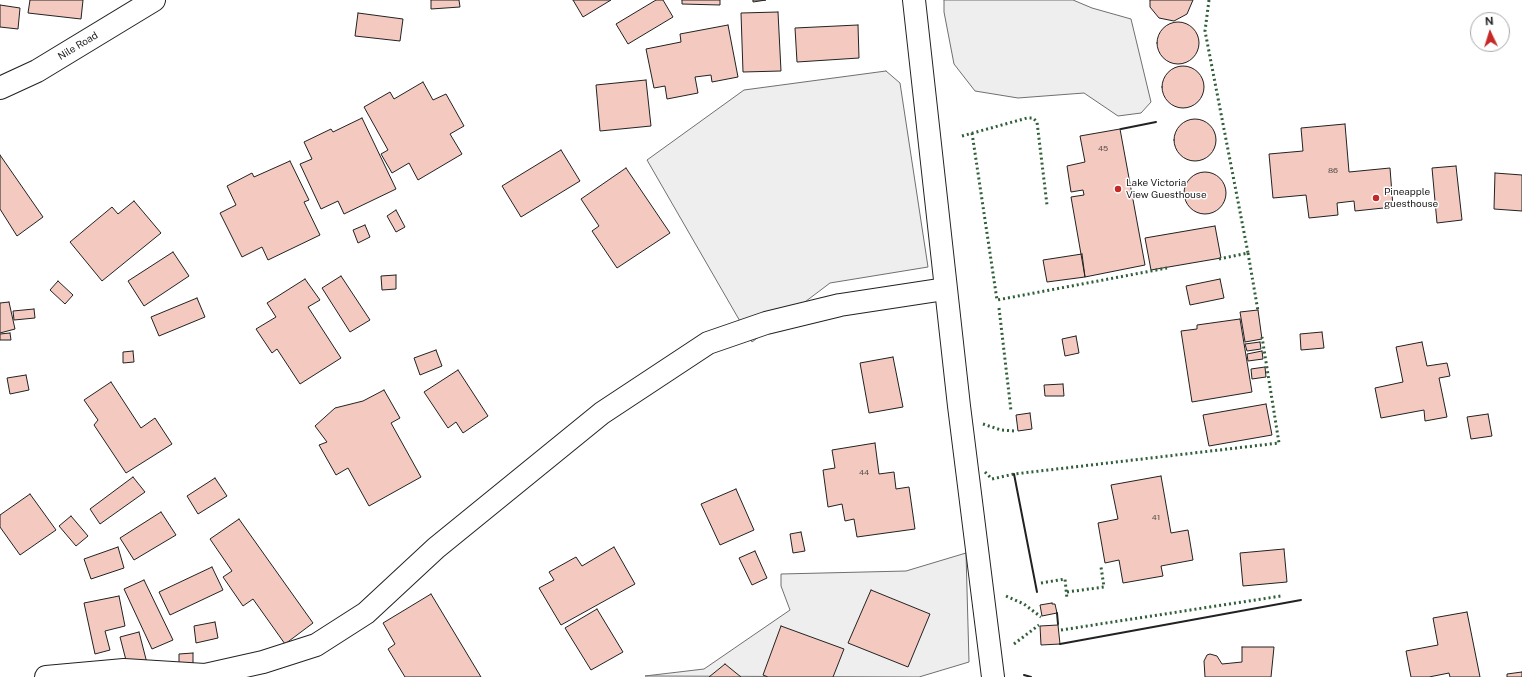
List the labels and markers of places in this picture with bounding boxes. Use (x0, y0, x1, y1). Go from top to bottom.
place label: Lake Victoria View Guesthouse (1126, 177, 1207, 200)
marker: Lake Victoria View Guesthouse (1113, 184, 1123, 194)
place label: Pineapple guesthouse (1384, 186, 1438, 210)
marker: Pineapple guesthouse (1371, 193, 1381, 203)

